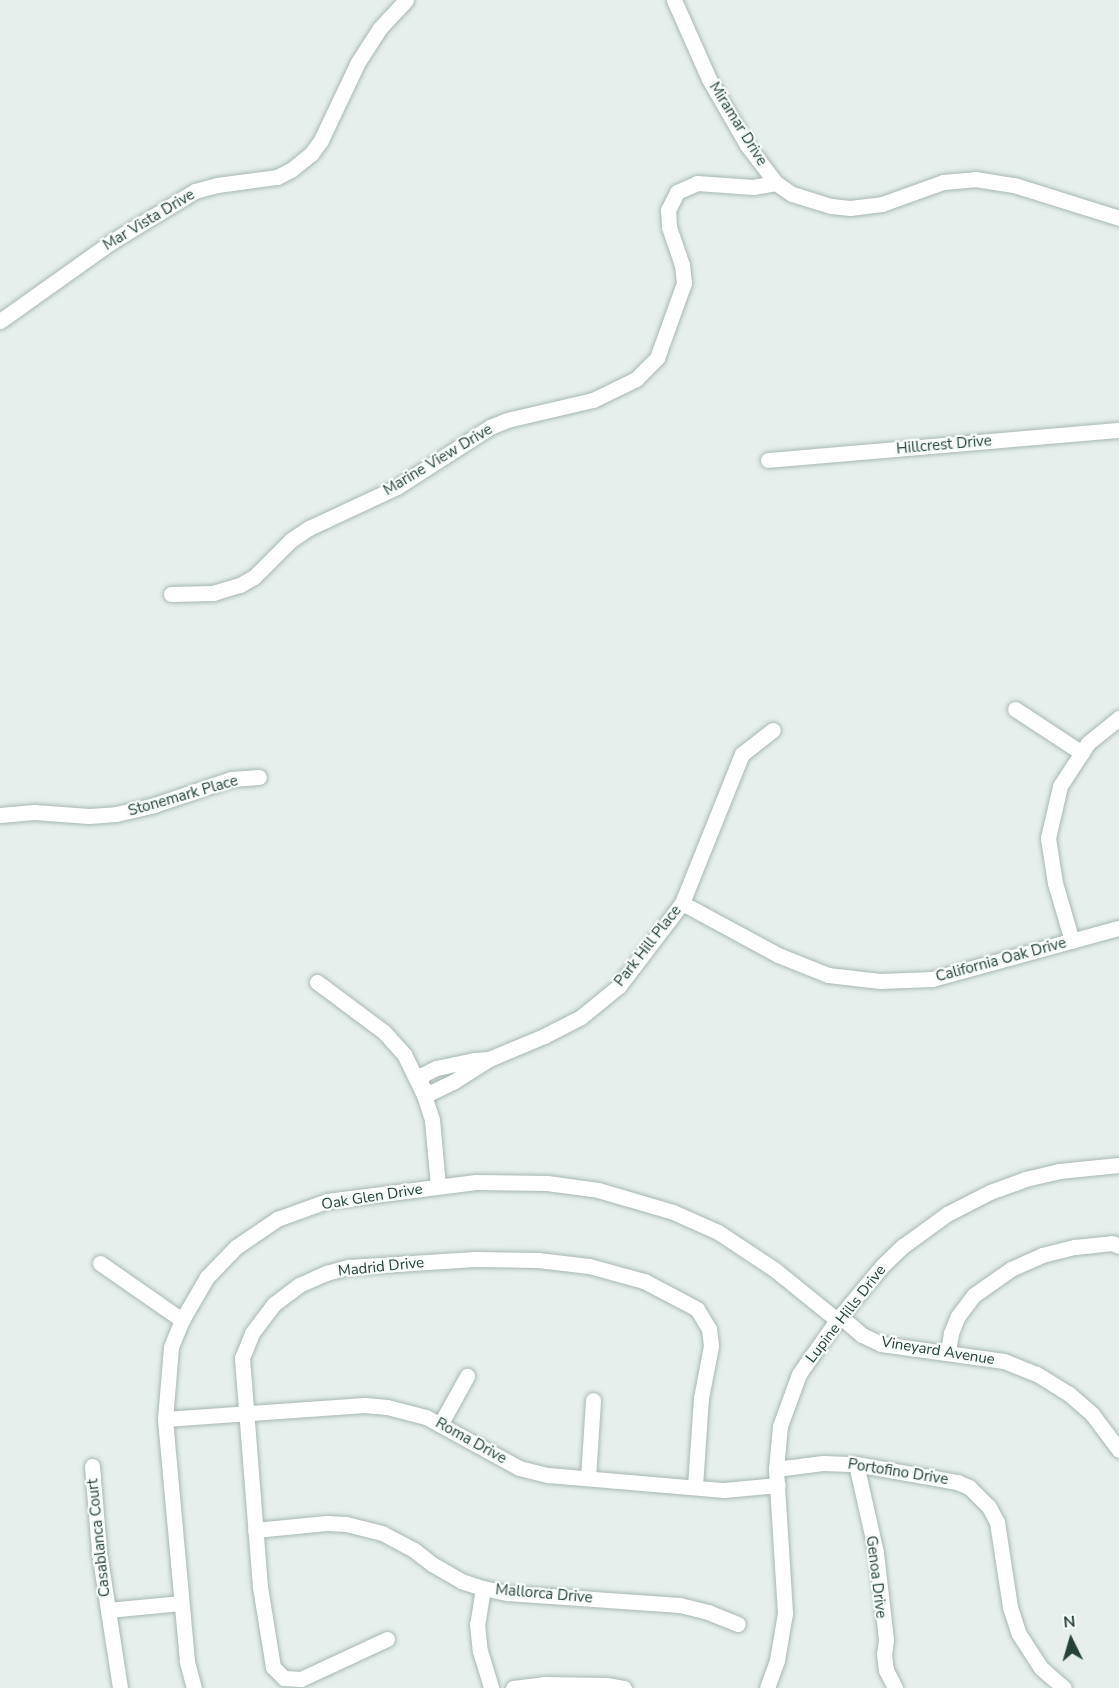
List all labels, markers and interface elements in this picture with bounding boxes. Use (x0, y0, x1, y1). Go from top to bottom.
street label: Miramar Drive (705, 79, 771, 169)
street label: Mar Vista Drive (100, 186, 198, 254)
street label: Marine View Drive (380, 420, 496, 500)
street label: Hillcrest Drive (896, 432, 992, 458)
street label: Stonemark Place (126, 772, 240, 820)
street label: Park Hill Place (611, 902, 685, 990)
street label: California Oak Drive (934, 934, 1068, 986)
street label: Oak Glen Drive (320, 1180, 424, 1214)
street label: Madrid Drive (337, 1254, 425, 1280)
street label: Lupine Hills Drive (802, 1261, 890, 1367)
street label: Vineyard Avenue (880, 1333, 996, 1369)
street label: Roma Drive (432, 1414, 510, 1468)
street label: Portofino Drive (847, 1455, 949, 1489)
street label: Casablanca Court (84, 1478, 114, 1598)
street label: Genoa Drive (862, 1535, 890, 1619)
street label: Mallorca Drive (495, 1581, 593, 1607)
north arrow (1041, 1610, 1101, 1670)
text: N (1063, 1611, 1076, 1634)

